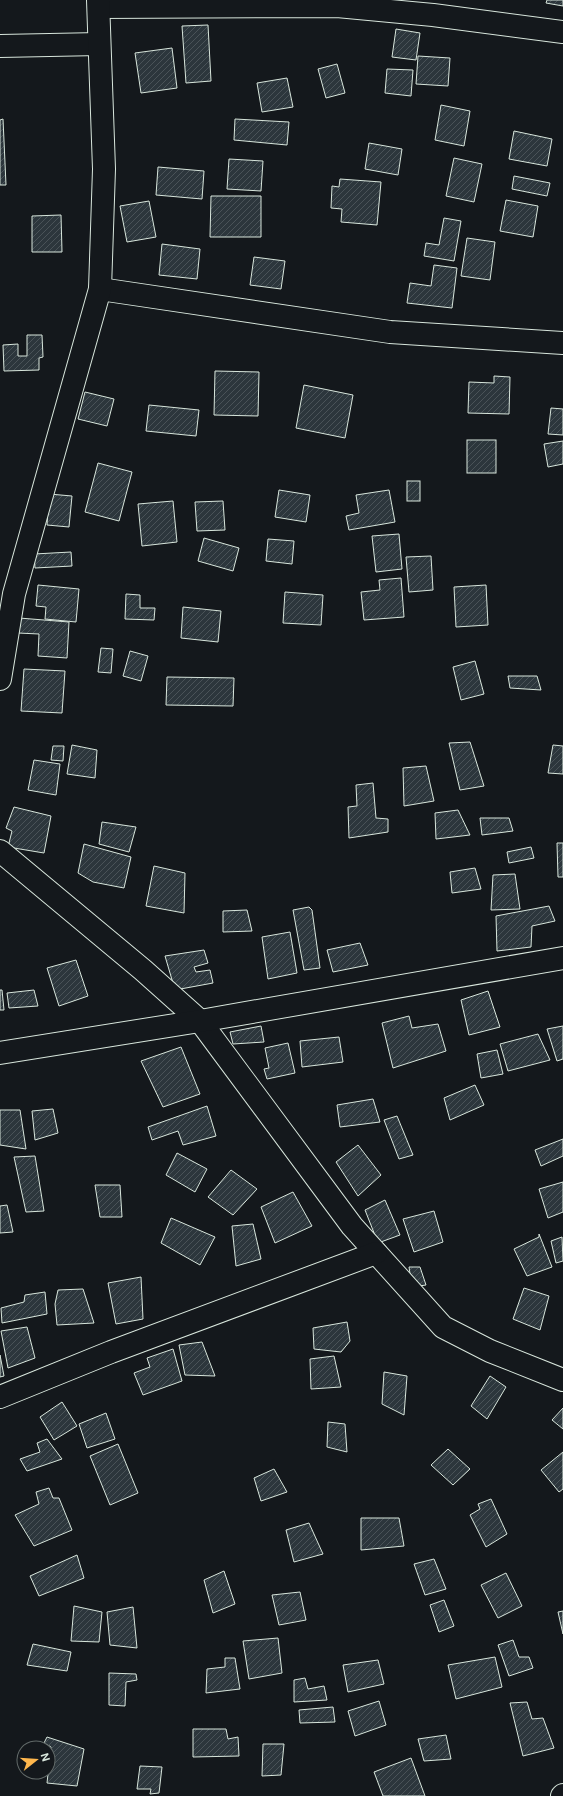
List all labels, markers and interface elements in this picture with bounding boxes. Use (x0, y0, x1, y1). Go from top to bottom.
north arrow (16, 1740, 56, 1780)
text: N (38, 1751, 53, 1763)

